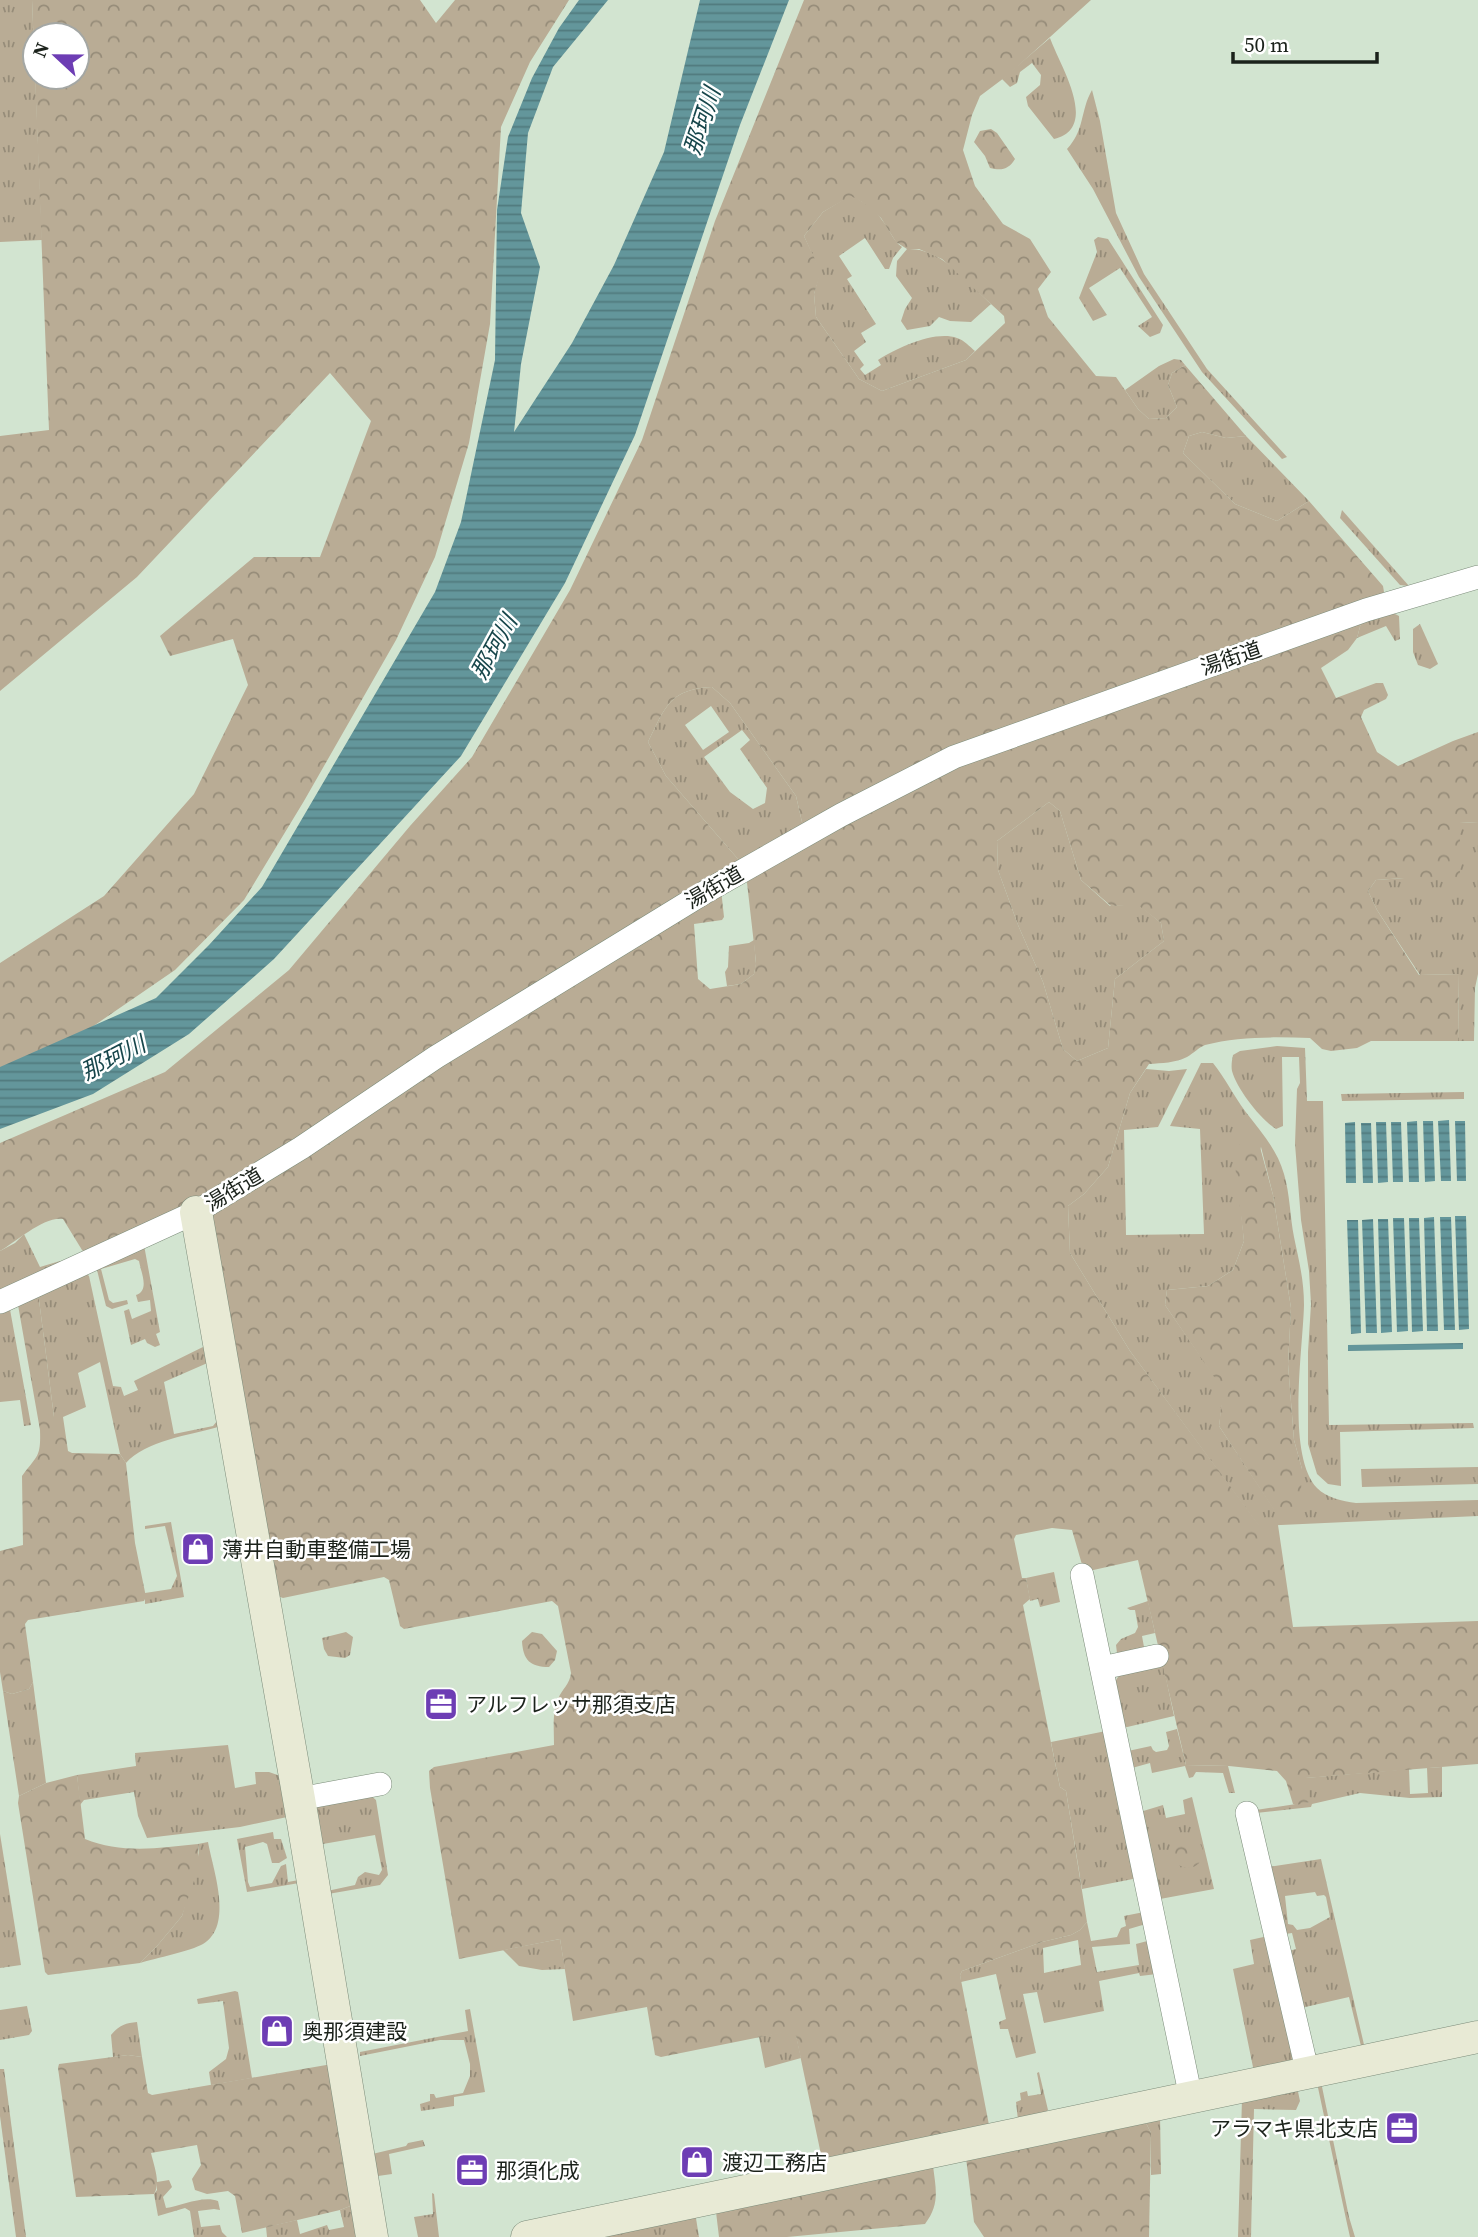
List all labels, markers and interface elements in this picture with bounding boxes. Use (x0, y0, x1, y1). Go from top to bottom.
north arrow (21, 21, 91, 91)
scale bar (1233, 21, 1376, 65)
text: 50 m (1244, 30, 1289, 59)
text: N (26, 38, 55, 61)
water label: 那珂川 (676, 80, 729, 159)
water label: 那珂川 (463, 606, 526, 685)
street label: 湯街道 (1196, 634, 1266, 682)
street label: 湯街道 (679, 859, 749, 915)
water label: 那珂川 (75, 1027, 154, 1088)
street label: 湯街道 (200, 1160, 268, 1218)
shop icon: 薄井自動車整備工場 (179, 1530, 217, 1568)
place label: 薄井自動車整備工場 (222, 1535, 411, 1564)
office icon: アルフレッサ那須支店 (422, 1685, 460, 1723)
place label: アルフレッサ那須支店 (466, 1690, 676, 1719)
shop icon: 奥那須建設 (258, 2012, 296, 2050)
place label: 奥那須建設 (302, 2017, 407, 2046)
office icon: アラマキ県北支店 (1383, 2109, 1421, 2147)
place label: アラマキ県北支店 (1210, 2114, 1378, 2143)
shop icon: 渡辺工務店 (678, 2143, 716, 2181)
place label: 渡辺工務店 (722, 2148, 827, 2177)
office icon: 那須化成 (453, 2151, 491, 2189)
place label: 那須化成 (496, 2156, 580, 2185)

